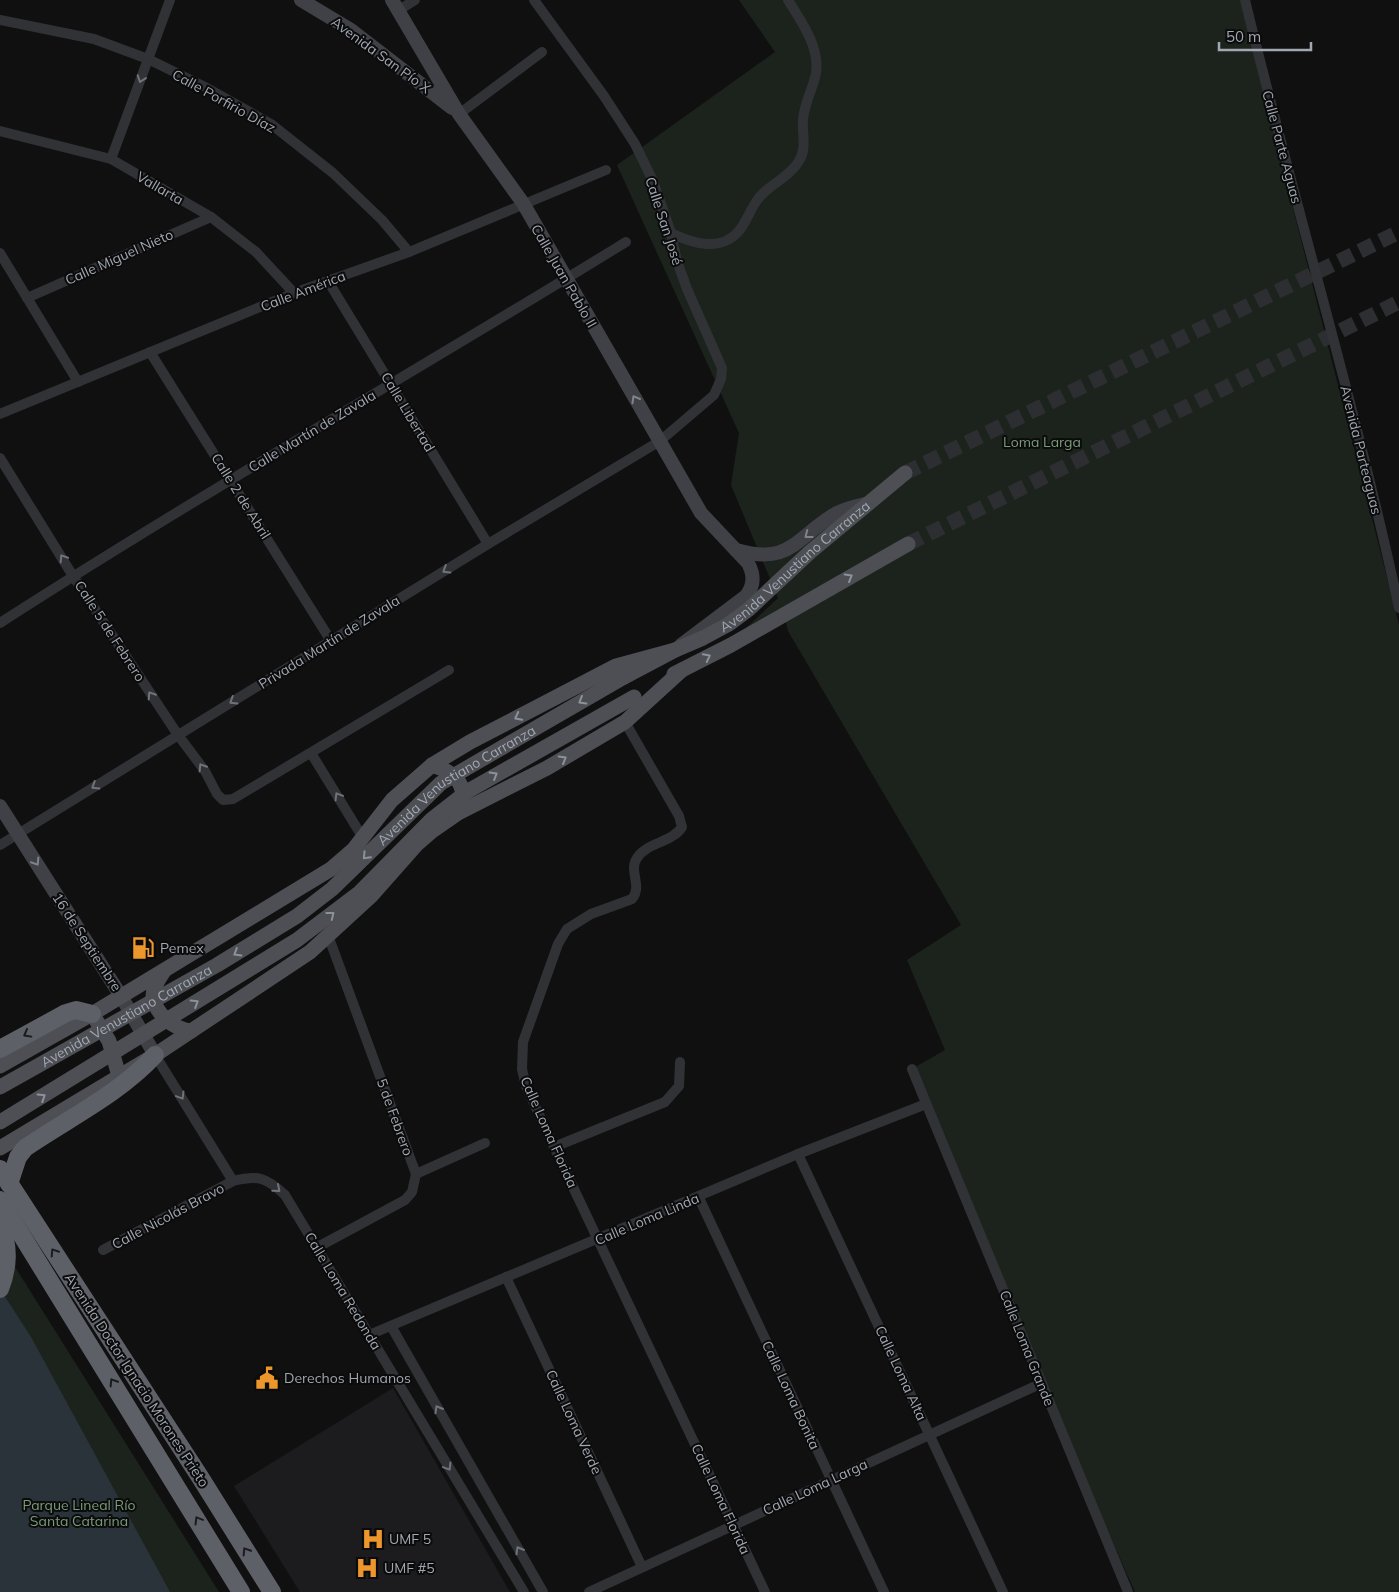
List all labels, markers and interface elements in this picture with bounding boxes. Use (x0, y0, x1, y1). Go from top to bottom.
street label: Avenida San Pío X (328, 13, 434, 97)
scale bar (1219, 20, 1312, 52)
text: 50 m (1226, 27, 1261, 46)
street label: Calle Porfirio Díaz (169, 65, 279, 137)
one-way arrow (137, 74, 147, 82)
street label: Calle Parte Aguas (1258, 88, 1306, 206)
street label: Vallarta (133, 167, 187, 209)
street label: Calle San José (641, 175, 687, 267)
street label: Calle Juan Pablo II (527, 221, 601, 331)
street label: Calle Miguel Nieto (62, 225, 176, 289)
street label: Calle América (258, 267, 348, 315)
street label: Calle Libertad (377, 369, 439, 455)
street label: Avenida Parteaguas (1336, 384, 1386, 516)
street label: Calle Martín de Zavala (245, 386, 379, 476)
one-way arrow (632, 395, 642, 404)
park label: Loma Larga (1003, 433, 1081, 451)
street label: Calle 2 de Abril (207, 450, 275, 542)
street label: Avenida Venustiano Carranza (716, 497, 874, 636)
one-way arrow (805, 529, 814, 537)
one-way arrow (59, 555, 69, 564)
one-way arrow (443, 563, 452, 573)
one-way arrow (844, 574, 853, 584)
street label: Calle 5 de Febrero (71, 577, 149, 685)
street label: Privada Martín de Zavala (255, 591, 403, 693)
one-way arrow (702, 653, 711, 663)
one-way arrow (148, 691, 157, 700)
one-way arrow (230, 695, 239, 704)
one-way arrow (578, 695, 587, 705)
one-way arrow (514, 710, 523, 720)
street label: Avenida Venustiano Carranza (373, 721, 539, 849)
one-way arrow (558, 755, 567, 765)
one-way arrow (199, 763, 208, 773)
one-way arrow (488, 771, 497, 781)
one-way arrow (92, 780, 101, 790)
one-way arrow (334, 793, 344, 802)
one-way arrow (363, 851, 372, 860)
one-way arrow (29, 857, 39, 866)
street label: 16 de Septiembre (48, 889, 126, 995)
one-way arrow (325, 912, 334, 920)
fuel station icon: Pemex (130, 935, 156, 961)
place label: Pemex (160, 939, 204, 957)
one-way arrow (233, 947, 242, 957)
street label: Avenida Venustiano Carranza (38, 961, 215, 1071)
one-way arrow (189, 999, 198, 1009)
one-way arrow (23, 1028, 32, 1038)
street label: Calle Loma Florida (516, 1074, 582, 1190)
street label: 5 de Febrero (373, 1076, 417, 1158)
one-way arrow (174, 1091, 184, 1100)
one-way arrow (36, 1093, 45, 1103)
street label: Calle Nicolás Bravo (109, 1179, 227, 1253)
one-way arrow (271, 1183, 280, 1191)
street label: Calle Loma Linda (592, 1189, 702, 1249)
street label: Calle Loma Redonda (301, 1229, 385, 1353)
one-way arrow (50, 1249, 60, 1258)
street label: Avenida Doctor Ignacio Morones Prieto (61, 1270, 213, 1490)
street label: Calle Loma Grande (996, 1287, 1058, 1409)
street label: Calle Loma Alta (871, 1323, 931, 1423)
street label: Calle Loma Bonita (758, 1338, 824, 1452)
public building icon: Derechos Humanos (254, 1365, 280, 1391)
street label: Calle Loma Verde (542, 1367, 606, 1477)
place label: Derechos Humanos (284, 1369, 411, 1387)
one-way arrow (109, 1378, 119, 1387)
one-way arrow (435, 1405, 445, 1414)
street label: Calle Loma Florida (687, 1441, 755, 1557)
street label: Calle Loma Larga (760, 1455, 870, 1519)
one-way arrow (442, 1461, 452, 1470)
park label: Parque Lineal Río Santa Catarina (22, 1496, 136, 1530)
one-way arrow (194, 1517, 204, 1526)
hospital icon: UMF 5 (360, 1526, 386, 1552)
place label: UMF 5 (389, 1530, 431, 1548)
one-way arrow (515, 1546, 525, 1555)
one-way arrow (243, 1547, 252, 1556)
hospital icon: UMF #5 (354, 1555, 380, 1581)
place label: UMF #5 (384, 1559, 435, 1577)

